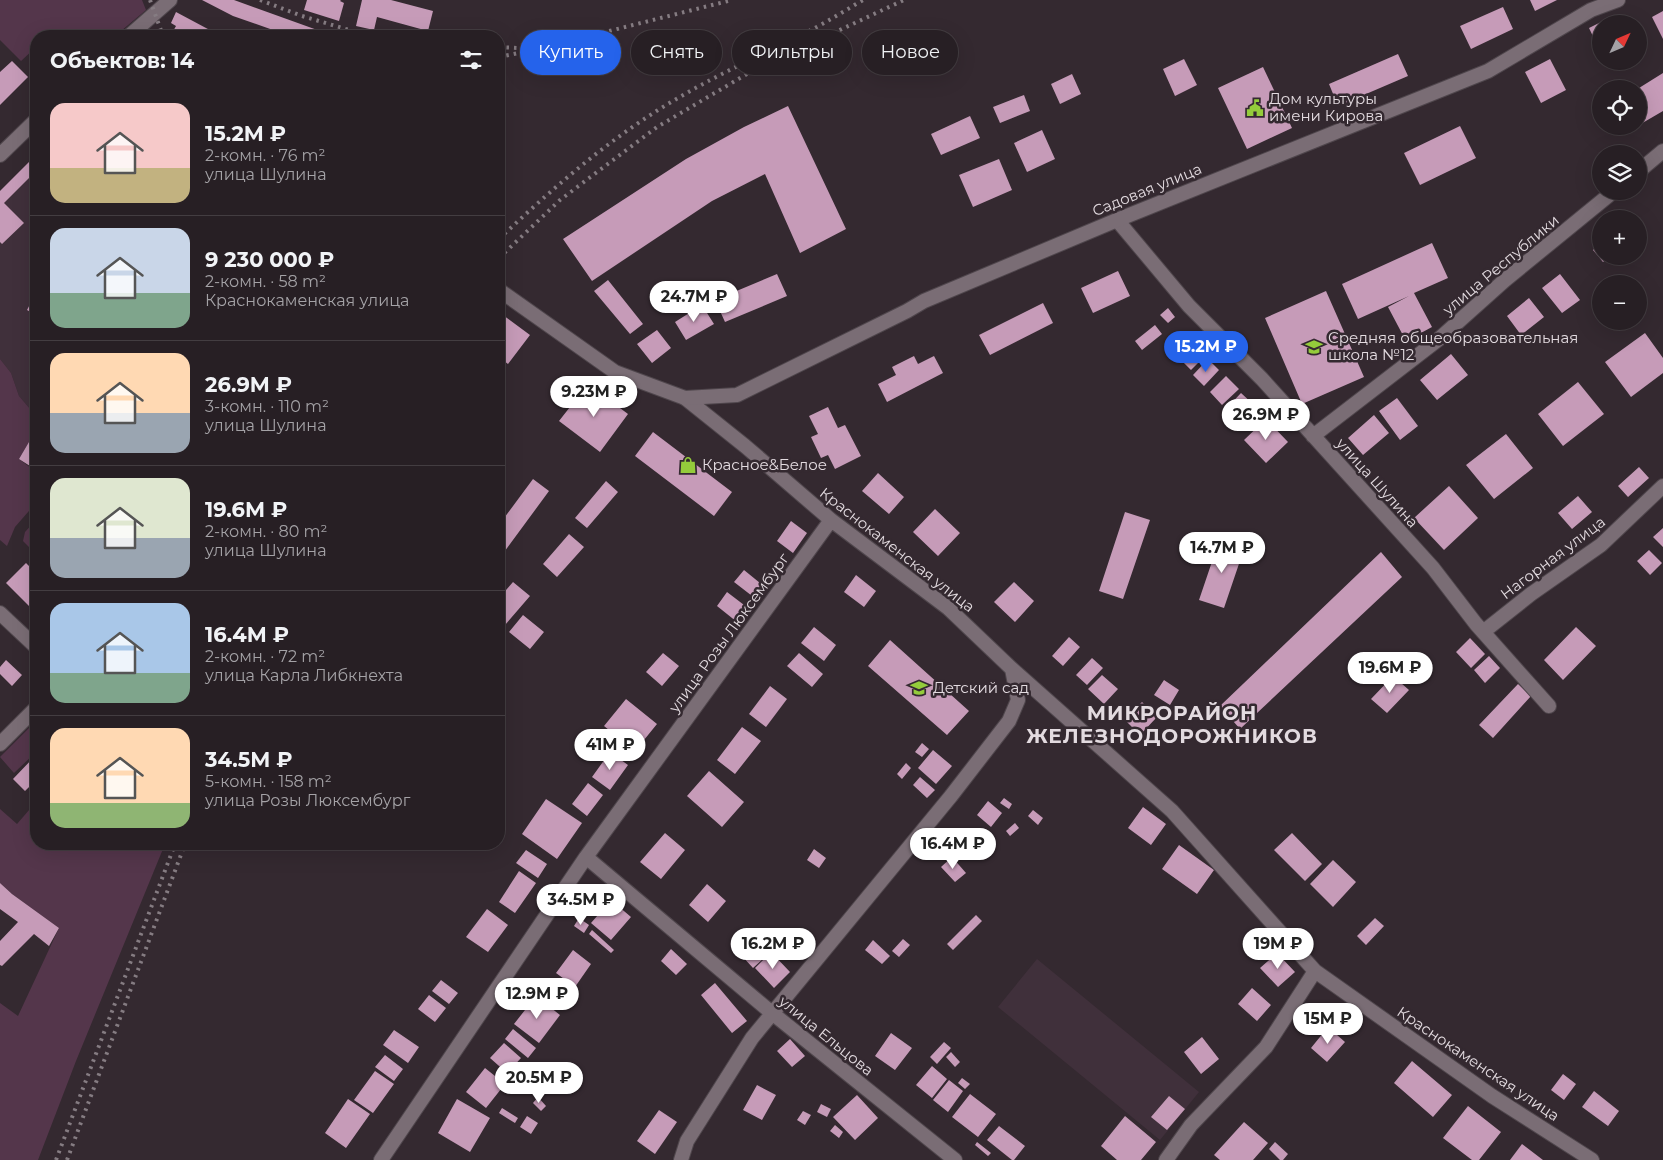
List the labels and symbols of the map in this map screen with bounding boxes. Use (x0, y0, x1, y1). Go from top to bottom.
north arrow (1592, 15, 1648, 70)
place label: Дом культуры имени Кирова (1269, 89, 1383, 125)
public building icon: Дом культуры имени Кирова (1245, 98, 1265, 118)
street label: Садовая улица (1089, 159, 1204, 220)
street label: улица Республики (1438, 210, 1563, 319)
pin: 24.7M ₽ (648, 280, 740, 323)
place label: Средняя общеобразовательная школа №12 (1328, 328, 1578, 364)
pin: 15.2M ₽ (1160, 330, 1252, 373)
school or university icon: Средняя общеобразовательная школа №12 (1304, 337, 1324, 357)
pin: 9.23M ₽ (548, 376, 640, 418)
pin: 26.9M ₽ (1220, 398, 1312, 441)
street label: улица Шулина (1332, 433, 1423, 531)
shop icon: Красное&Белое (678, 455, 698, 475)
place label: Красное&Белое (702, 455, 827, 474)
street label: Краснокаменская улица (816, 483, 979, 616)
street label: Нагорная улица (1497, 512, 1609, 603)
pin: 14.7M ₽ (1176, 532, 1268, 574)
street label: улица Розы Люксембург (664, 549, 793, 717)
pin: 19.6M ₽ (1344, 652, 1436, 694)
school or university icon: Детский сад (909, 678, 929, 698)
place label: Детский сад (933, 678, 1029, 697)
district label: МИКРОРАЙОН ЖЕЛЕЗНОДОРОЖНИКОВ (1026, 701, 1318, 748)
pin: 41M ₽ (575, 728, 645, 771)
pin: 16.4M ₽ (907, 828, 999, 870)
pin: 34.5M ₽ (535, 884, 627, 926)
pin: 16.2M ₽ (727, 928, 819, 970)
pin: 19M ₽ (1243, 928, 1313, 970)
pin: 12.9M ₽ (491, 978, 583, 1020)
street label: улица Ельцова (774, 991, 877, 1080)
pin: 15M ₽ (1293, 1002, 1363, 1045)
street label: Краснокаменская улица (1394, 1002, 1563, 1125)
pin: 20.5M ₽ (493, 1062, 585, 1104)

